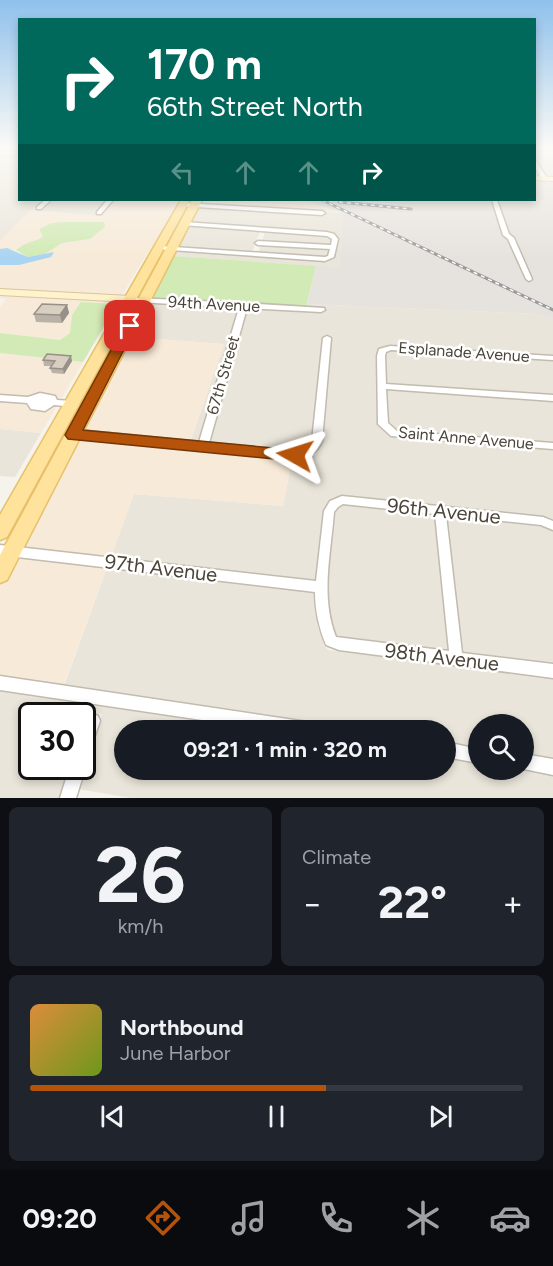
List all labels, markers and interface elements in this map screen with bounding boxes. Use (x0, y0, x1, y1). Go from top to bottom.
text: 170 m (147, 39, 262, 90)
icon: right (48, 42, 126, 120)
text: 66th Street North (147, 90, 363, 123)
icon: left (166, 156, 199, 189)
icon: ahead (229, 156, 262, 189)
icon: ahead (292, 156, 325, 189)
icon: right (355, 156, 388, 189)
street label: 94th Avenue (168, 292, 261, 316)
pin (104, 300, 155, 351)
icon: arrive (113, 309, 146, 342)
street label: 67th Street (203, 333, 243, 417)
street label: Esplanade Avenue (398, 338, 530, 366)
position arrow (263, 423, 327, 487)
street label: Saint Anne Avenue (397, 423, 535, 453)
street label: 96th Avenue (386, 493, 502, 529)
street label: 97th Avenue (103, 549, 219, 587)
street label: 98th Avenue (384, 638, 501, 676)
speed limit sign: 30 (18, 702, 96, 780)
map controls (468, 714, 534, 780)
button: search (468, 714, 534, 780)
text: 09:21 · 1 min · 320 m (183, 736, 387, 763)
text: 26 (95, 828, 186, 922)
text: Climate (302, 845, 371, 869)
text: 22° (378, 875, 447, 929)
text: − (302, 884, 323, 923)
text: + (502, 884, 523, 923)
text: km/h (118, 914, 163, 938)
text: Northbound (120, 1014, 244, 1041)
text: June Harbor (120, 1041, 231, 1065)
icon: previous (96, 1100, 129, 1133)
icon: pause (260, 1100, 293, 1133)
icon: next (424, 1100, 457, 1133)
icon: directions (142, 1197, 184, 1239)
icon: music (228, 1197, 270, 1239)
icon: phone (315, 1197, 357, 1239)
icon: climate (402, 1197, 444, 1239)
icon: car (489, 1197, 531, 1239)
text: 09:20 (22, 1202, 97, 1235)

